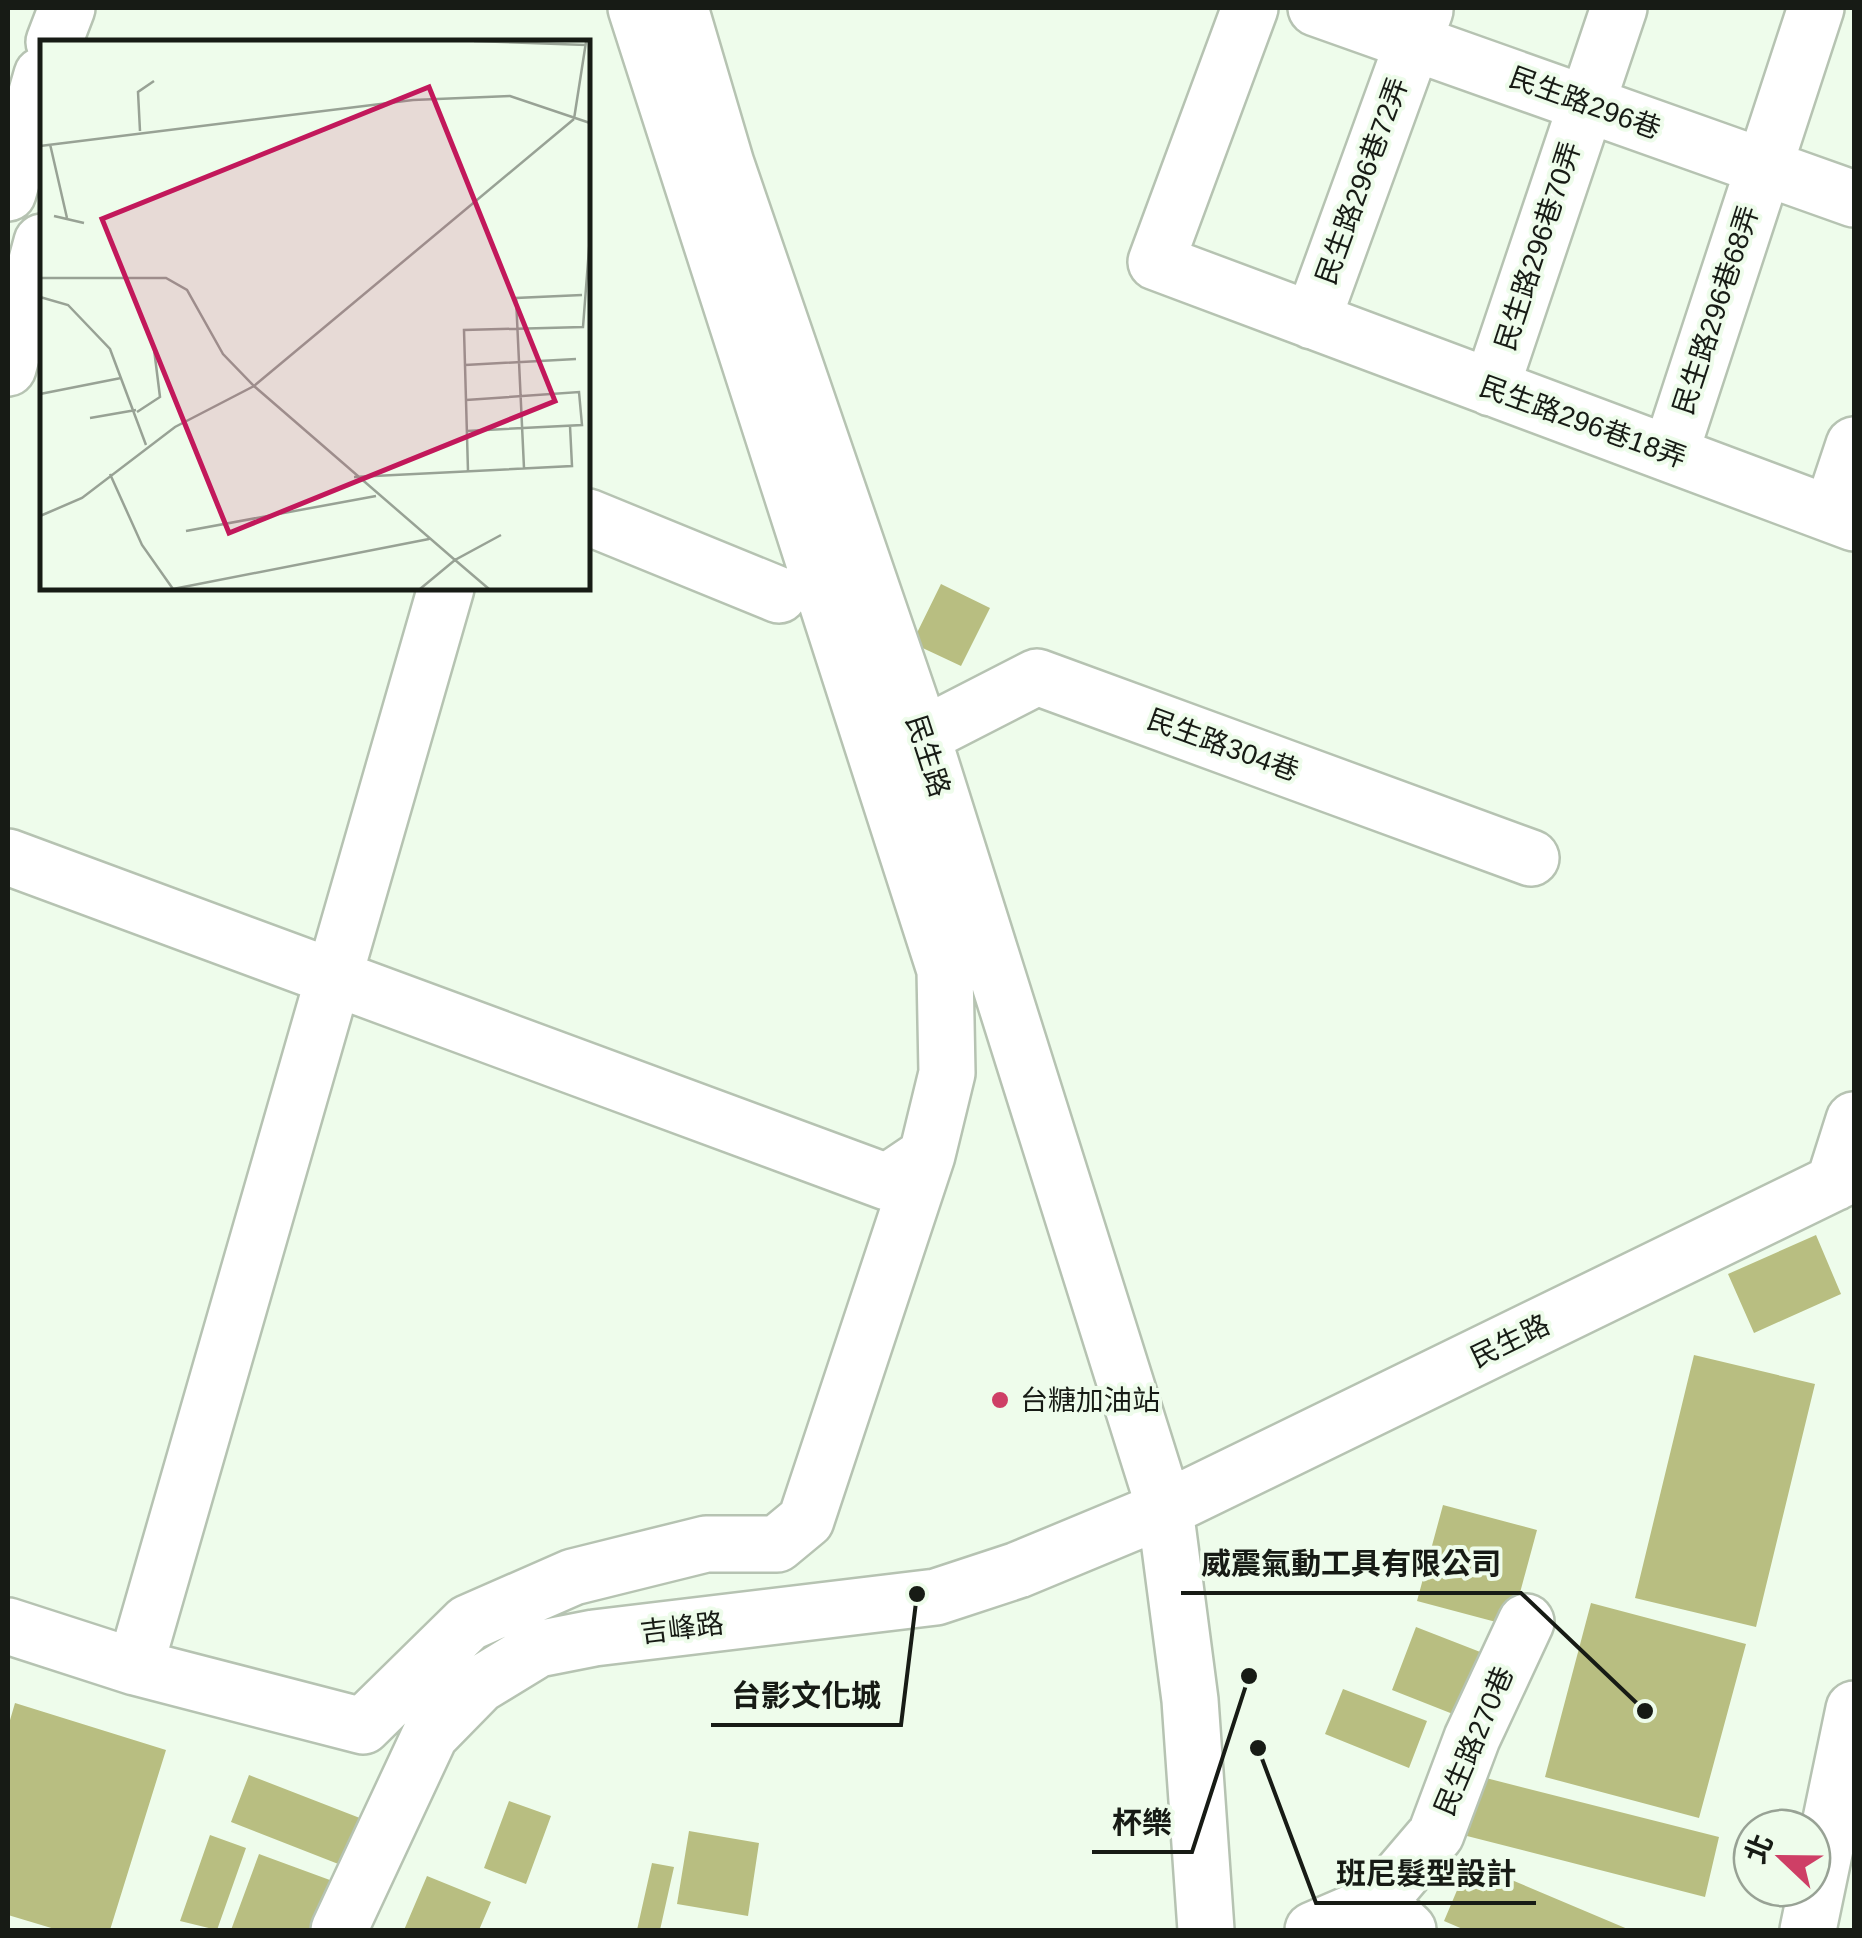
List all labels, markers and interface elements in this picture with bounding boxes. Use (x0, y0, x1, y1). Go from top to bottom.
inset map (40, 40, 590, 590)
street label: 民生路296巷 (1505, 61, 1665, 145)
street label: 民生路296巷72弄 (1310, 73, 1414, 289)
street label: 民生路296巷70弄 (1490, 138, 1586, 354)
street label: 民生路296巷68弄 (1668, 202, 1764, 418)
street label: 民生路296巷18弄 (1475, 370, 1691, 474)
street label: 民生路304巷 (1143, 703, 1303, 787)
street label: 民生路 (900, 711, 956, 801)
street label: 民生路 (1465, 1309, 1555, 1373)
place label: 台糖加油站 (1020, 1385, 1160, 1416)
marker: 台糖加油站 (989, 1389, 1011, 1411)
callout: 威震氣動工具有限公司 (1181, 1533, 1521, 1593)
text: 威震氣動工具有限公司 (1201, 1547, 1501, 1580)
street label: 吉峰路 (638, 1607, 726, 1649)
street label: 民生路270巷 (1429, 1662, 1519, 1820)
callout: 台影文化城 (711, 1665, 901, 1725)
text: 台影文化城 (731, 1679, 881, 1712)
callout: 杯樂 (1092, 1792, 1192, 1852)
text: 杯樂 (1112, 1806, 1172, 1839)
north arrow (1732, 1808, 1832, 1908)
text: 北 (1740, 1830, 1779, 1868)
callout: 班尼髮型設計 (1316, 1843, 1536, 1903)
text: 班尼髮型設計 (1336, 1857, 1516, 1890)

